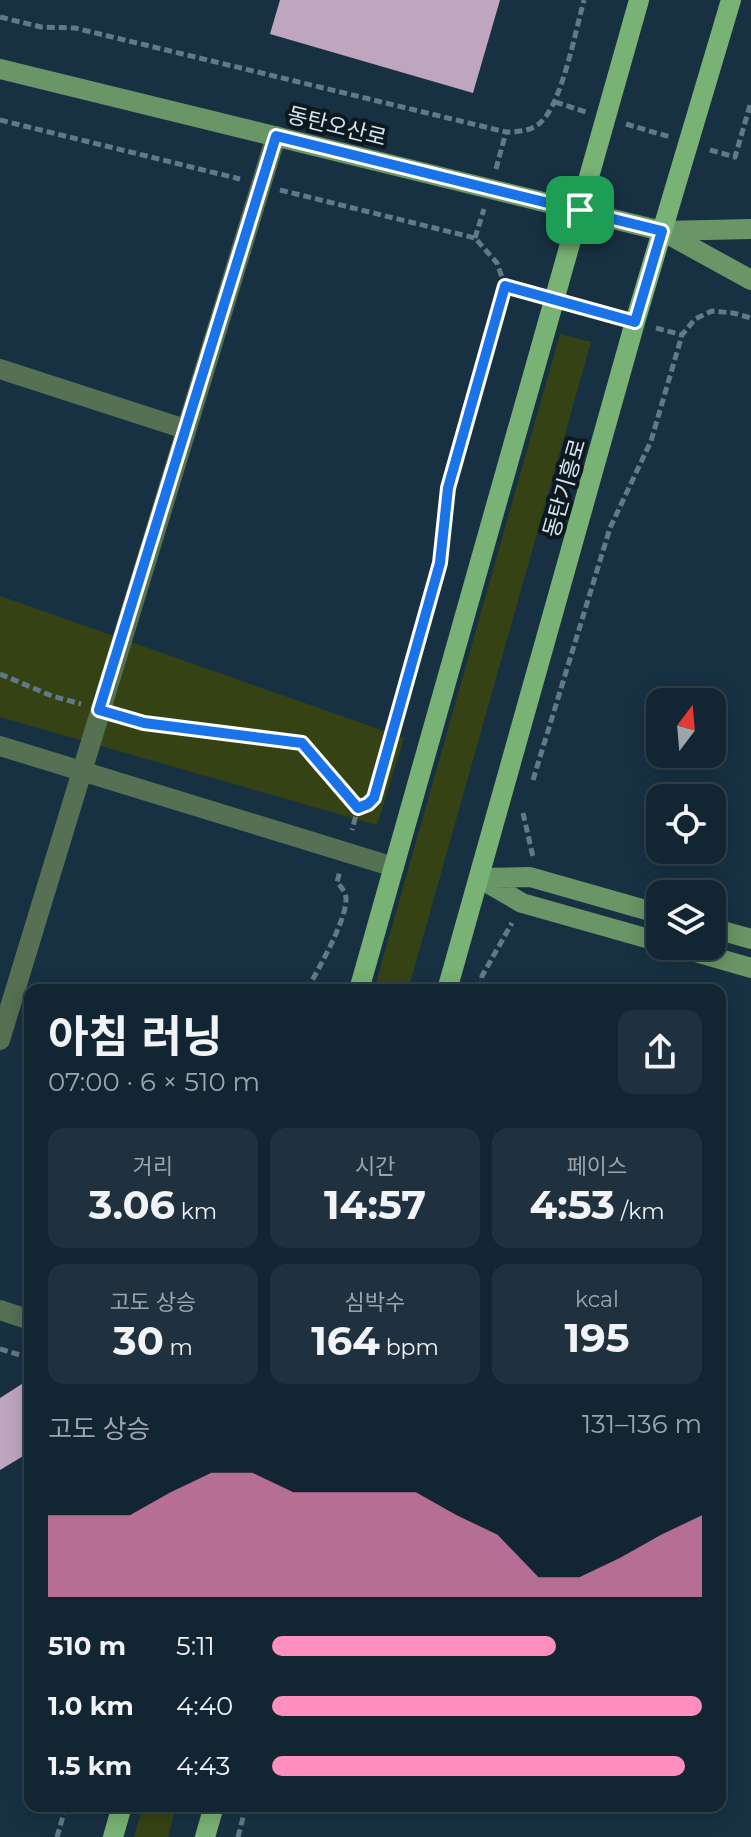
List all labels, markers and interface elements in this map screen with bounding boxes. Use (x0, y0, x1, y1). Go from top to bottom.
street label: 동탄오산로 (285, 101, 389, 152)
pin (546, 176, 614, 244)
icon: arrive (558, 188, 602, 232)
street label: 동탄기흥로 (538, 436, 591, 541)
north arrow (646, 688, 726, 768)
map controls (646, 688, 726, 960)
button: locate (646, 784, 726, 864)
button: layers (646, 880, 726, 960)
text: 아침 러닝 (48, 1009, 222, 1063)
button: share (618, 1010, 702, 1094)
text: 07:00 · 6 × 510 m (48, 1066, 260, 1098)
text: 거리 (133, 1153, 173, 1180)
text: 시간 (355, 1153, 395, 1180)
text: 페이스 (567, 1153, 627, 1180)
text: 3.06 (89, 1180, 175, 1229)
text: 14:57 (324, 1180, 426, 1229)
text: 4:53 (529, 1180, 615, 1229)
text: km (175, 1198, 217, 1225)
text: /km (615, 1198, 665, 1225)
text: kcal (575, 1286, 619, 1313)
text: 고도 상승 (110, 1289, 196, 1316)
text: 심박수 (345, 1289, 405, 1316)
text: 195 (565, 1313, 629, 1362)
text: 30 (113, 1316, 164, 1365)
text: 164 (311, 1316, 380, 1365)
text: m (164, 1334, 193, 1361)
text: bpm (380, 1334, 439, 1361)
text: 131–136 m (582, 1408, 702, 1440)
text: 고도 상승 (48, 1413, 151, 1445)
text: 510 m (48, 1630, 126, 1662)
text: 5:11 (176, 1630, 215, 1662)
text: 1.0 km (48, 1690, 134, 1722)
text: 4:40 (176, 1690, 233, 1722)
text: 1.5 km (48, 1750, 132, 1782)
text: 4:43 (176, 1750, 230, 1782)

